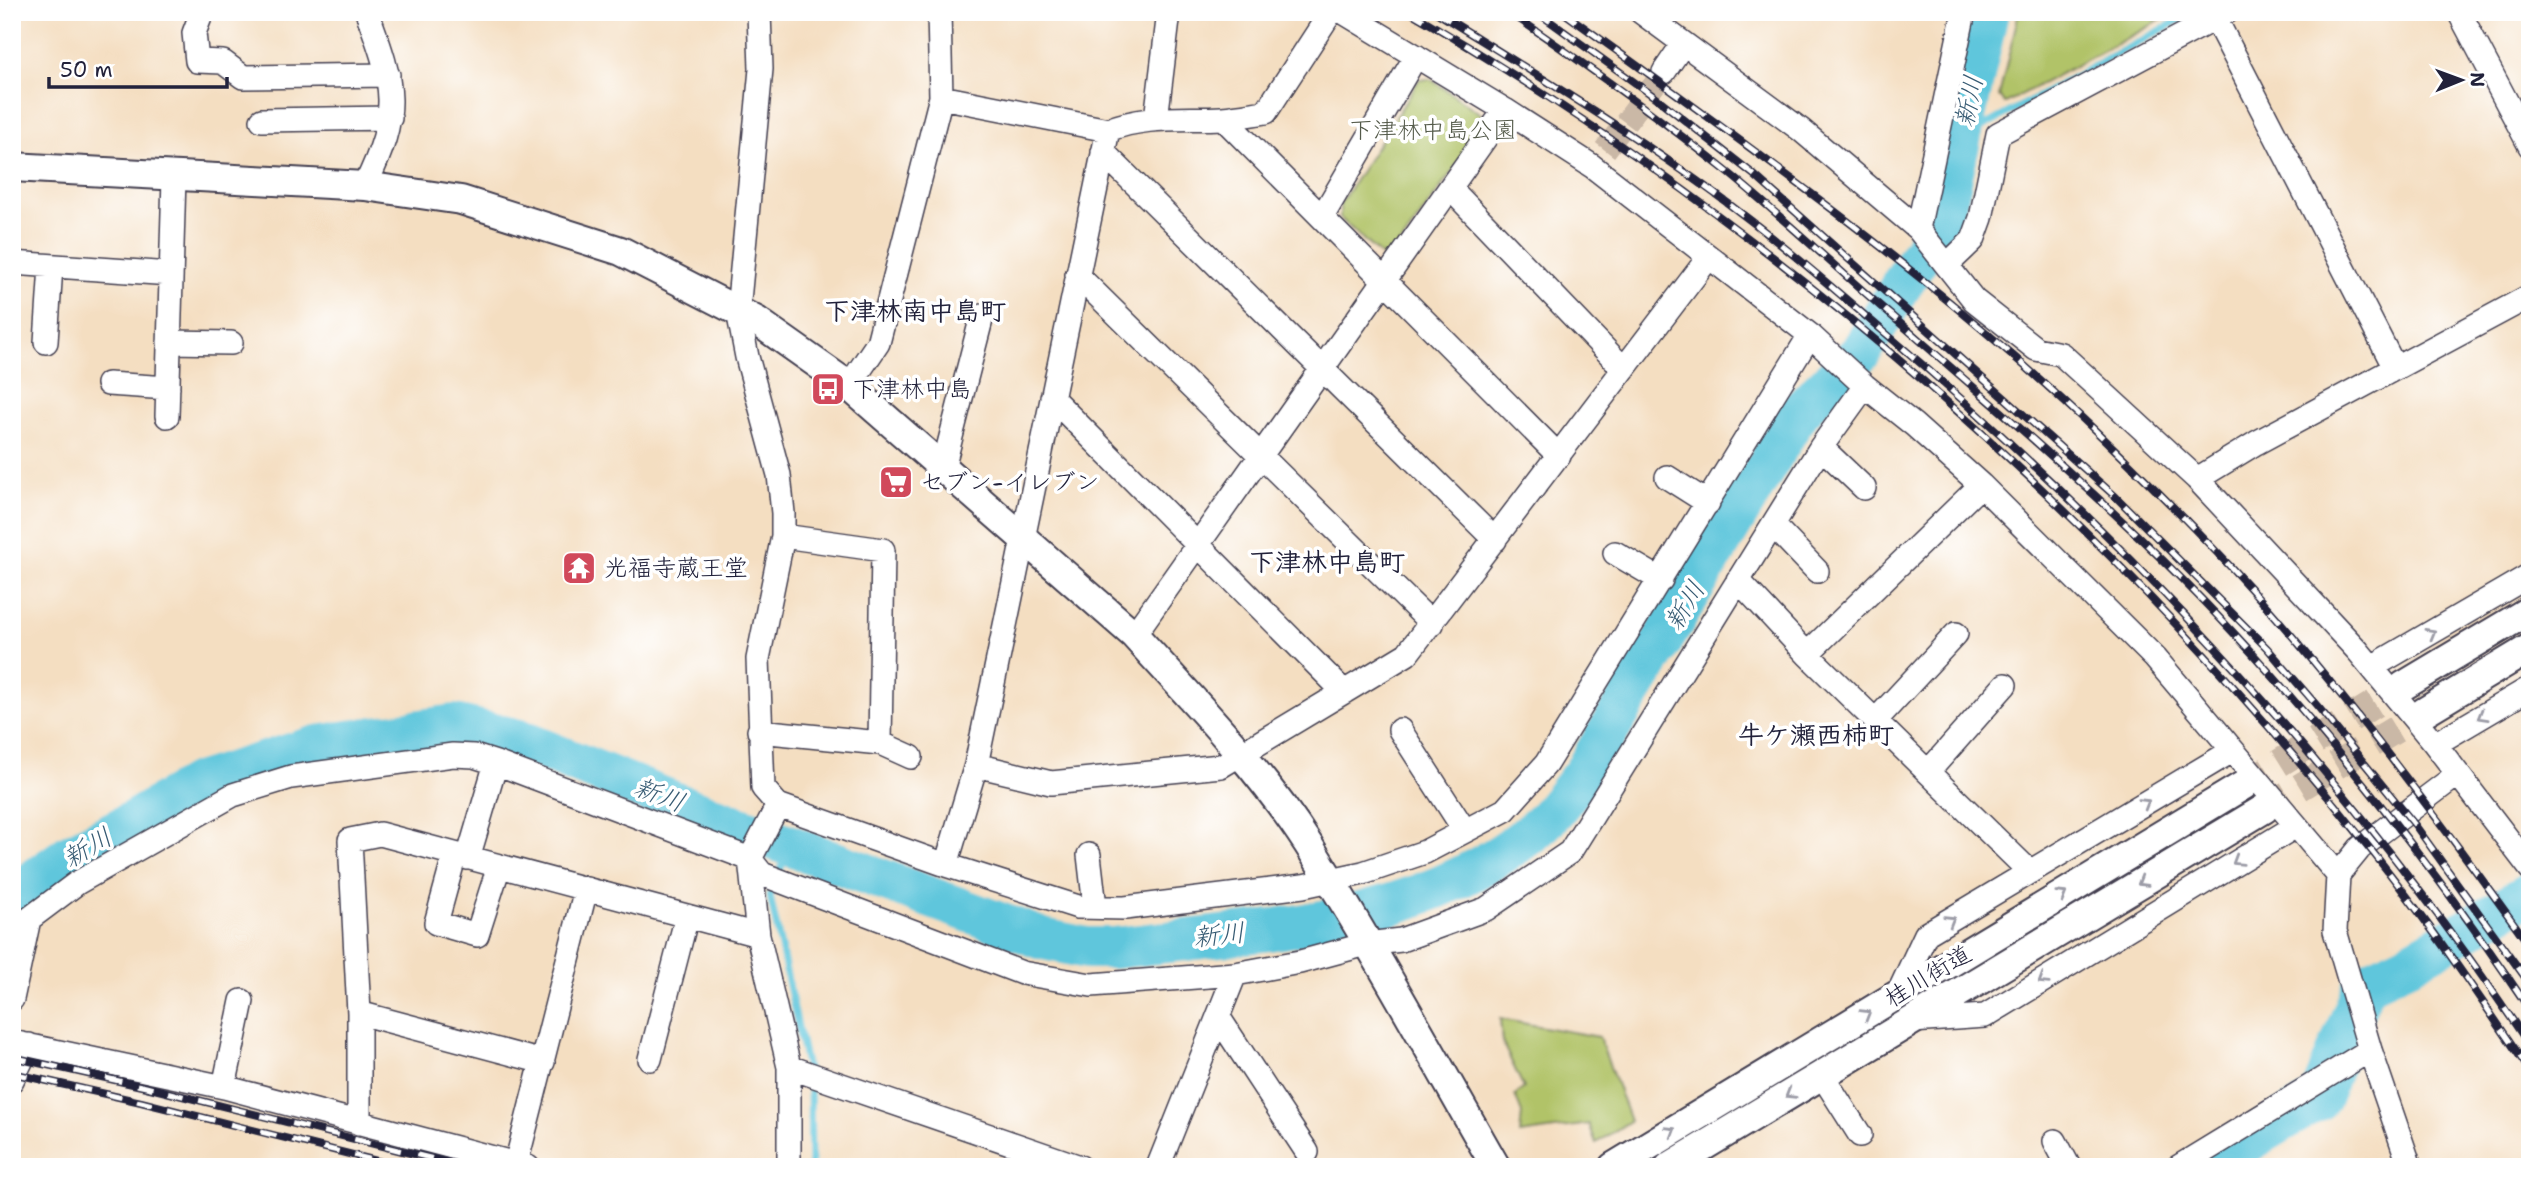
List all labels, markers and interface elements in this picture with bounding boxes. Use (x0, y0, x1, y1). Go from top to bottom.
scale bar (49, 46, 228, 90)
north arrow (2426, 46, 2496, 116)
text: 50 m (60, 56, 113, 84)
water label: 新川 (1945, 72, 1991, 130)
text: N (2465, 72, 2490, 87)
park label: 下津林中島公園 (1349, 114, 1517, 146)
district label: 下津林南中島町 (824, 293, 1006, 328)
bus stop icon: 下津林中島 (809, 370, 847, 408)
place label: 下津林中島 (852, 373, 972, 405)
supermarket icon: セブン-イレブン (877, 463, 915, 501)
place label: セブン-イレブン (920, 466, 1100, 498)
district label: 下津林中島町 (1249, 544, 1405, 579)
temple icon: 光福寺蔵王堂 (560, 549, 598, 587)
place label: 光福寺蔵王堂 (604, 552, 748, 584)
water label: 新川 (1656, 574, 1712, 636)
one-way arrow (2423, 628, 2436, 641)
one-way arrow (2477, 708, 2490, 721)
district label: 牛ケ瀬西柿町 (1738, 717, 1894, 752)
water label: 新川 (629, 768, 691, 820)
one-way arrow (2137, 799, 2150, 812)
water label: 新川 (56, 819, 118, 875)
one-way arrow (2232, 852, 2245, 865)
one-way arrow (2137, 874, 2150, 887)
one-way arrow (2054, 891, 2067, 904)
water label: 新川 (1191, 914, 1247, 954)
one-way arrow (1942, 916, 1955, 929)
street label: 桂川街道 (1879, 938, 1977, 1014)
one-way arrow (2038, 971, 2051, 984)
one-way arrow (1858, 1009, 1871, 1022)
one-way arrow (1785, 1086, 1798, 1099)
one-way arrow (1663, 1127, 1676, 1140)

